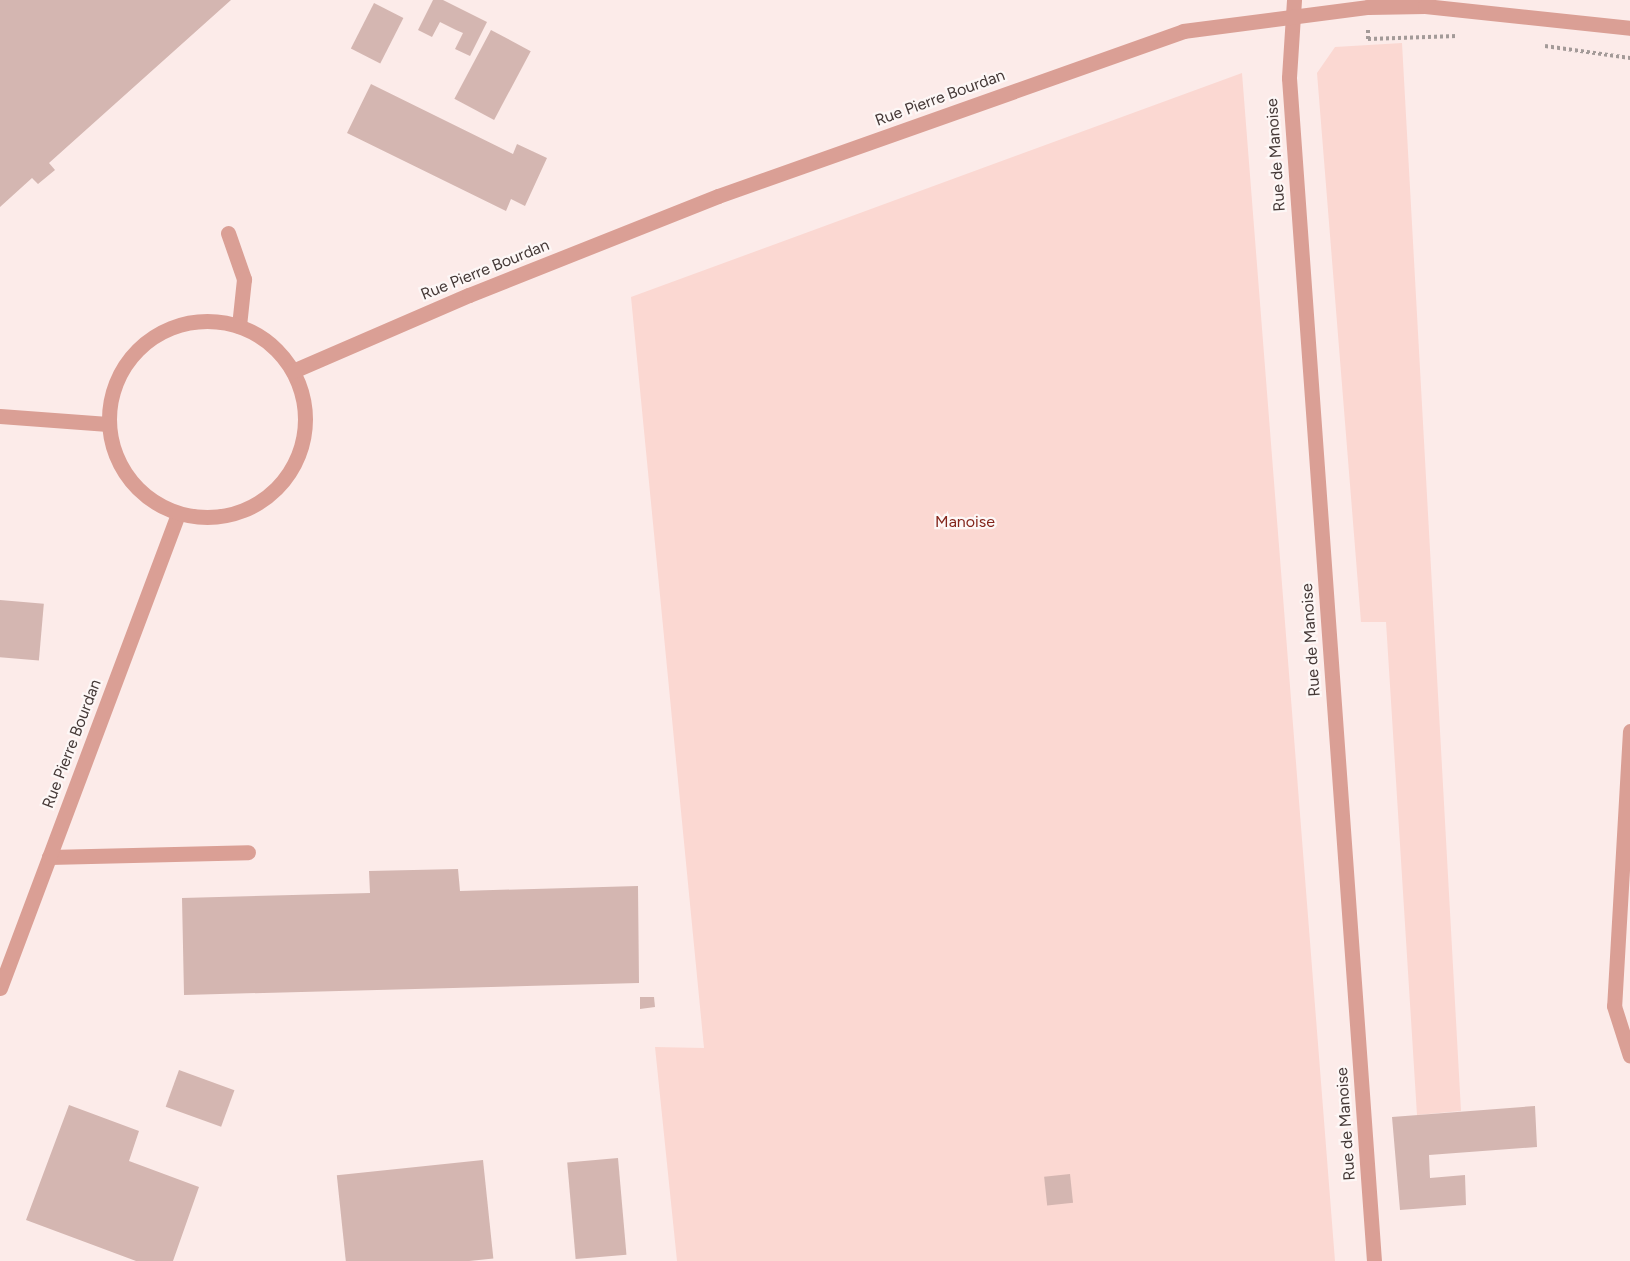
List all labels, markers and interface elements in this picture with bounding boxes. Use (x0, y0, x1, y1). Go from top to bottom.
street label: Rue Pierre Bourdan (872, 66, 1008, 130)
street label: Rue de Manoise (1262, 98, 1290, 212)
street label: Rue Pierre Bourdan (418, 235, 552, 305)
park label: Manoise (935, 512, 995, 532)
street label: Rue de Manoise (1297, 583, 1325, 697)
street label: Rue Pierre Bourdan (39, 677, 105, 811)
street label: Rue de Manoise (1332, 1067, 1360, 1181)

